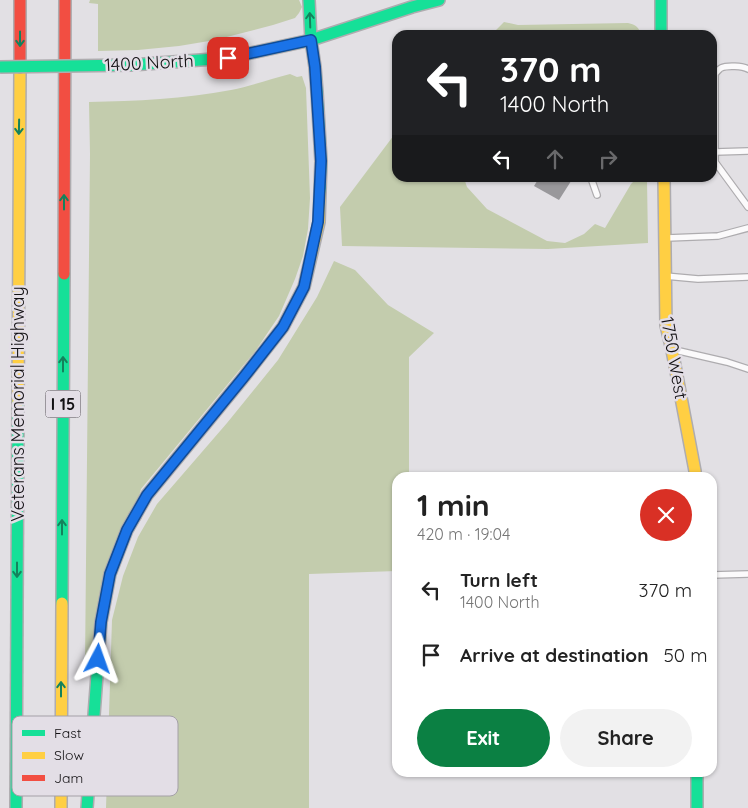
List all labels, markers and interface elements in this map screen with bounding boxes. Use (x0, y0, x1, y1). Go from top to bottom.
one-way arrow (305, 12, 315, 28)
one-way arrow (15, 31, 25, 47)
pin (207, 37, 249, 79)
icon: arrive (214, 44, 242, 72)
text: 370 m (500, 47, 602, 91)
street label: 1400 North (104, 49, 194, 76)
icon: left (417, 50, 482, 115)
text: 1400 North (500, 90, 609, 118)
one-way arrow (14, 119, 24, 135)
icon: left (488, 145, 516, 173)
icon: ahead (541, 145, 569, 173)
icon: right (594, 145, 622, 173)
one-way arrow (59, 194, 69, 210)
street label: Veterans Memorial Highway (6, 286, 29, 522)
street label: 1750 West (656, 315, 693, 401)
one-way arrow (58, 357, 68, 373)
road number: I 15 (46, 390, 80, 418)
text: 1 min (417, 486, 490, 524)
button: close (640, 489, 692, 541)
one-way arrow (57, 519, 67, 536)
text: 420 m · 19:04 (417, 524, 510, 544)
one-way arrow (12, 562, 22, 578)
text: Turn left (460, 568, 538, 592)
icon: left (417, 576, 445, 604)
text: 370 m (638, 578, 692, 602)
text: 1400 North (460, 592, 540, 612)
position arrow (71, 632, 123, 684)
icon: arrive (417, 641, 445, 669)
text: Arrive at destination (460, 643, 649, 667)
text: 50 m (664, 643, 708, 667)
one-way arrow (56, 682, 66, 698)
button: Exit (417, 709, 550, 767)
button: Share (560, 709, 692, 767)
legend (12, 716, 178, 796)
text: Fast (54, 724, 82, 742)
text: Slow (54, 746, 84, 764)
text: Jam (54, 769, 83, 787)

